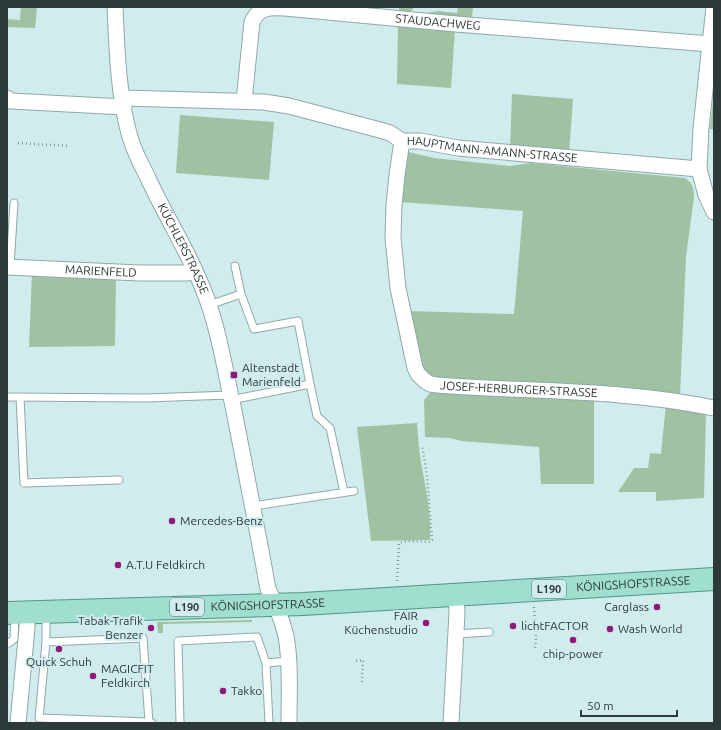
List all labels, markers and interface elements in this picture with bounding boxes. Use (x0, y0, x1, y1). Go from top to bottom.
street label: STAUDACHWEG (395, 11, 481, 32)
street label: HAUPTMANN-AMANN-STRASSE (407, 134, 578, 164)
street label: KÜCHLERSTRASSE (156, 201, 212, 296)
street label: MARIENFELD (65, 263, 137, 279)
place label: Altenstadt Marienfeld (242, 361, 301, 388)
marker: Altenstadt Marienfeld (229, 370, 239, 380)
street label: JOSEF-HERBURGER-STRASSE (440, 378, 598, 399)
place label: Mercedes-Benz (180, 514, 263, 527)
marker: Mercedes-Benz (167, 516, 177, 526)
place label: A.T.U Feldkirch (126, 558, 205, 571)
marker: A.T.U Feldkirch (113, 560, 123, 570)
street label: KÖNIGSHOFSTRASSE (576, 573, 691, 593)
road number: L190 (532, 580, 566, 598)
street label: KÖNIGSHOFSTRASSE (211, 596, 326, 613)
road number: L190 (170, 598, 204, 616)
place label: Carglass (604, 600, 649, 613)
marker: Carglass (652, 602, 662, 612)
place label: FAIR Küchenstudio (344, 609, 419, 636)
place label: Tabak Trafik Benzer (78, 614, 143, 641)
marker: FAIR Küchenstudio (421, 618, 431, 628)
place label: lichtFACTOR (521, 619, 589, 632)
marker: lichtFACTOR (508, 621, 518, 631)
place label: Wash World (618, 622, 683, 635)
marker: Tabak Trafik Benzer (146, 623, 156, 633)
marker: Wash World (605, 624, 615, 634)
marker: chip-power (568, 635, 578, 645)
marker: Quick Schuh (54, 644, 64, 654)
place label: chip-power (543, 647, 604, 660)
place label: Quick Schuh (26, 655, 92, 668)
place label: MAGICFIT Feldkirch (101, 662, 154, 689)
marker: MAGICFIT Feldkirch (88, 671, 98, 681)
place label: Takko (231, 684, 262, 697)
marker: Takko (218, 686, 228, 696)
scale bar (581, 692, 677, 718)
text: 50 m (587, 699, 614, 712)

